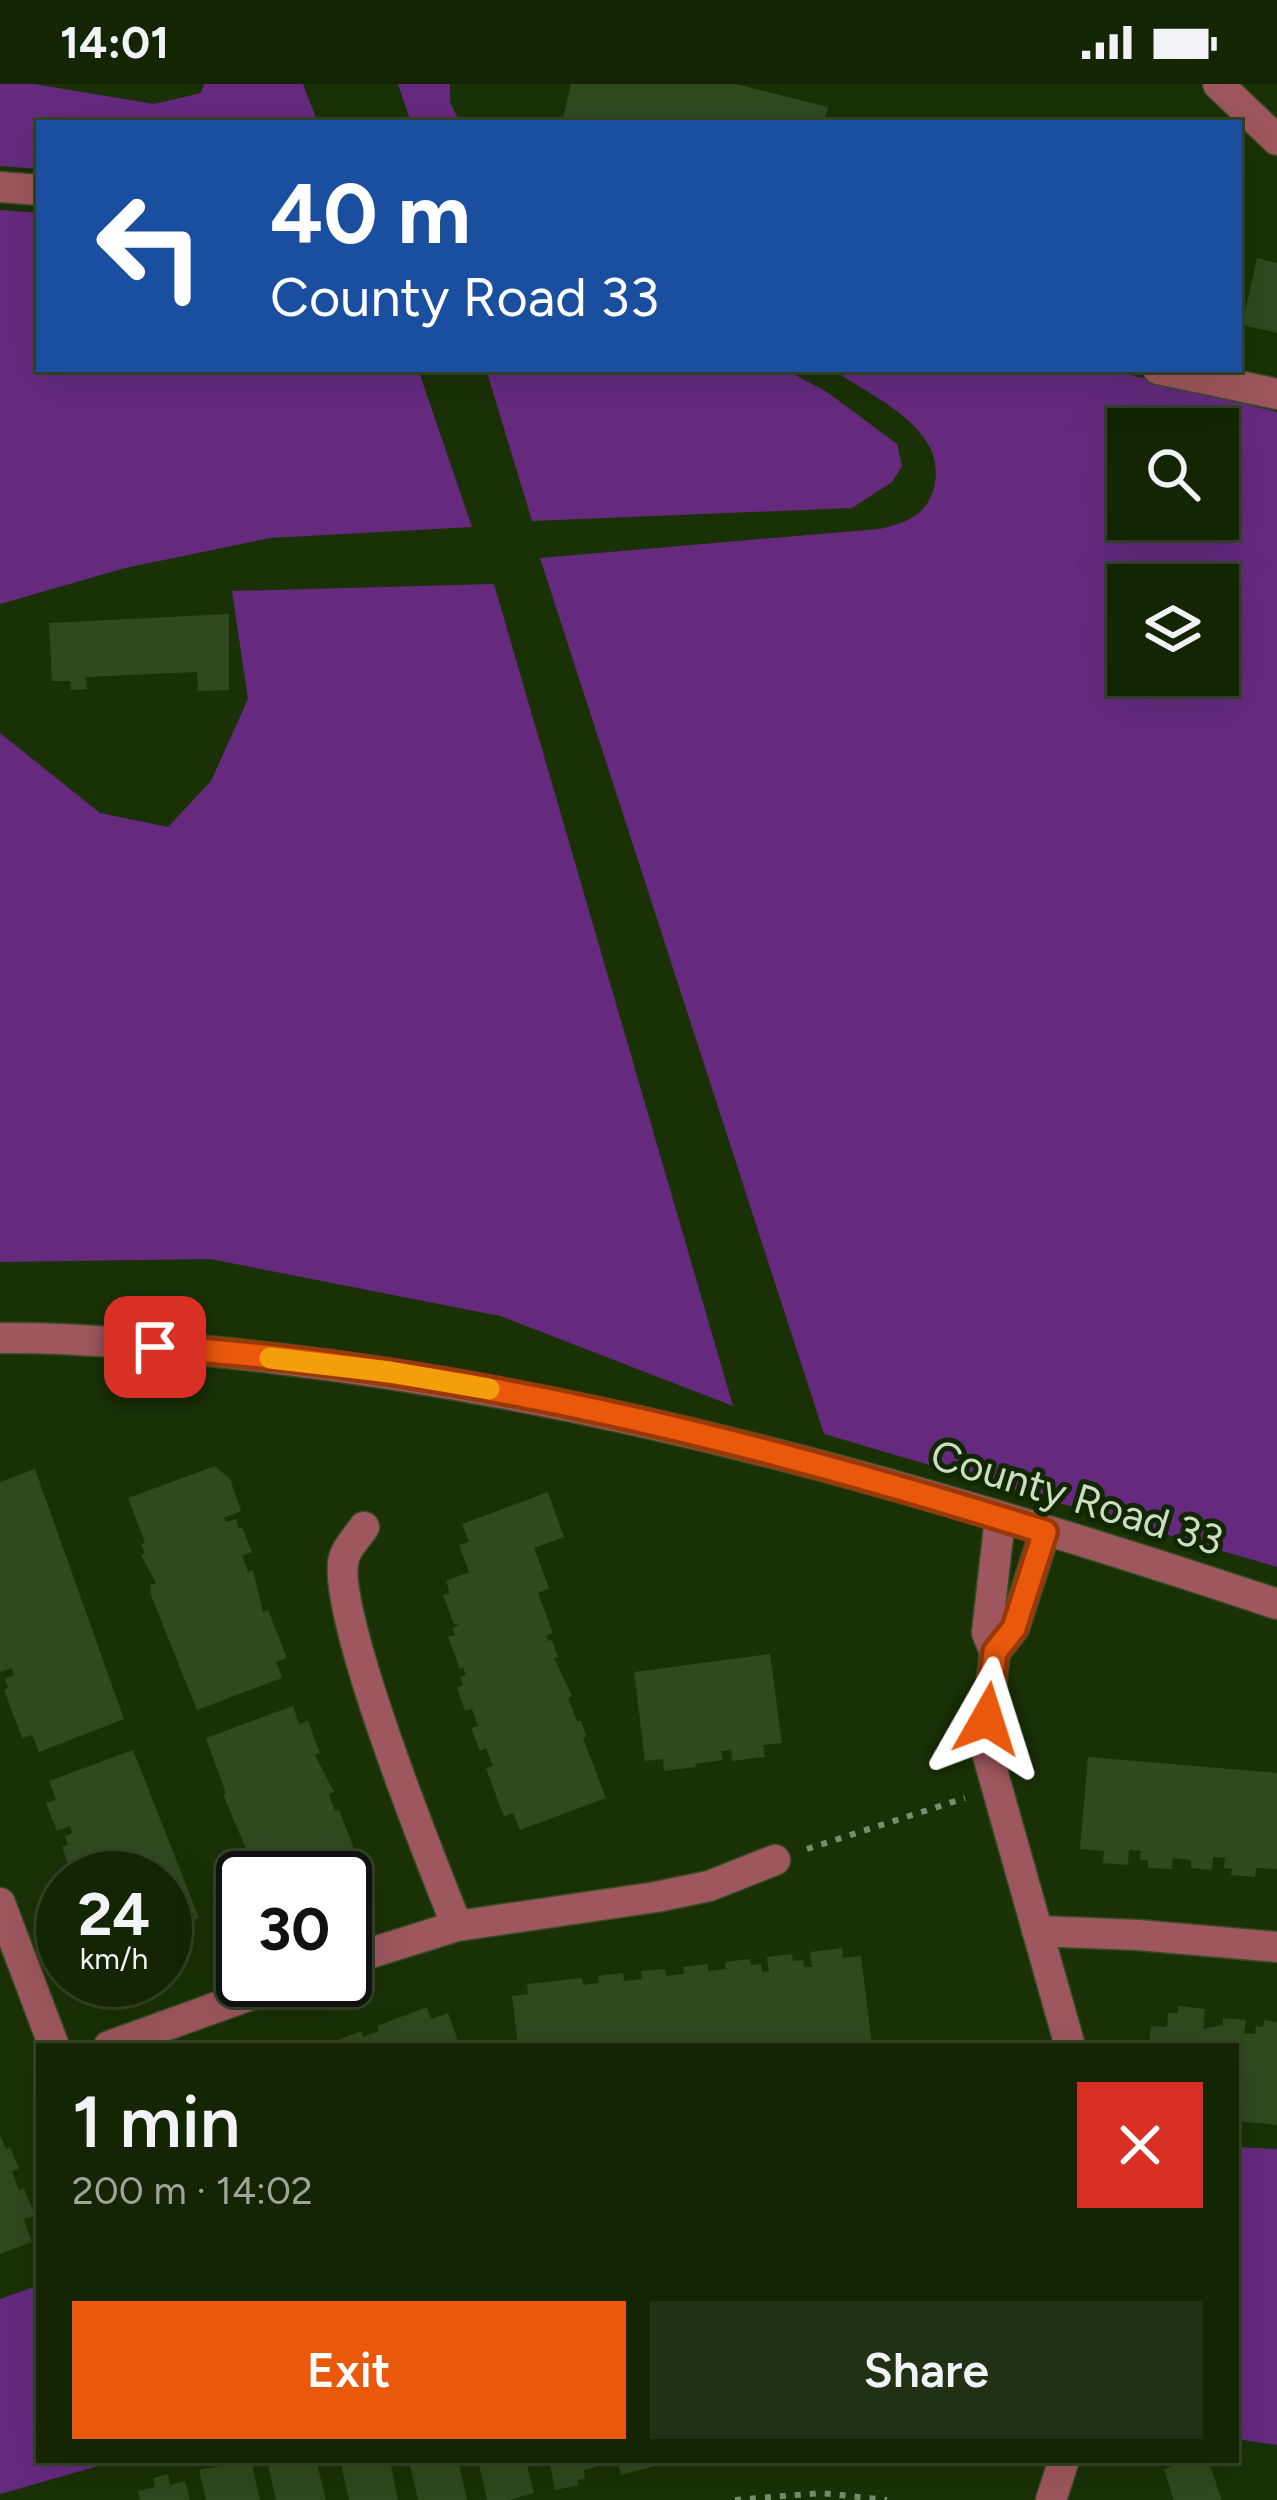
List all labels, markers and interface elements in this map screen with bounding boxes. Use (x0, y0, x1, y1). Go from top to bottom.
text: 14:01 (60, 15, 169, 69)
text: 40 m (270, 163, 471, 264)
icon: left (72, 168, 228, 324)
text: County Road 33 (270, 265, 659, 330)
map controls (1107, 408, 1239, 696)
button: search (1107, 408, 1239, 540)
button: layers (1107, 564, 1239, 696)
pin (104, 1296, 206, 1398)
icon: arrive (122, 1314, 188, 1380)
street label: County Road 33 (925, 1429, 1229, 1566)
position arrow (924, 1656, 1050, 1782)
speed limit sign: 30 (216, 1851, 372, 2007)
text: 24 (78, 1878, 150, 1950)
text: km/h (80, 1940, 148, 1977)
text: 1 min (72, 2079, 240, 2165)
button: close (1077, 2082, 1203, 2208)
text: 200 m · 14:02 (72, 2167, 313, 2214)
button: Exit (72, 2301, 626, 2439)
button: Share (650, 2301, 1203, 2439)

